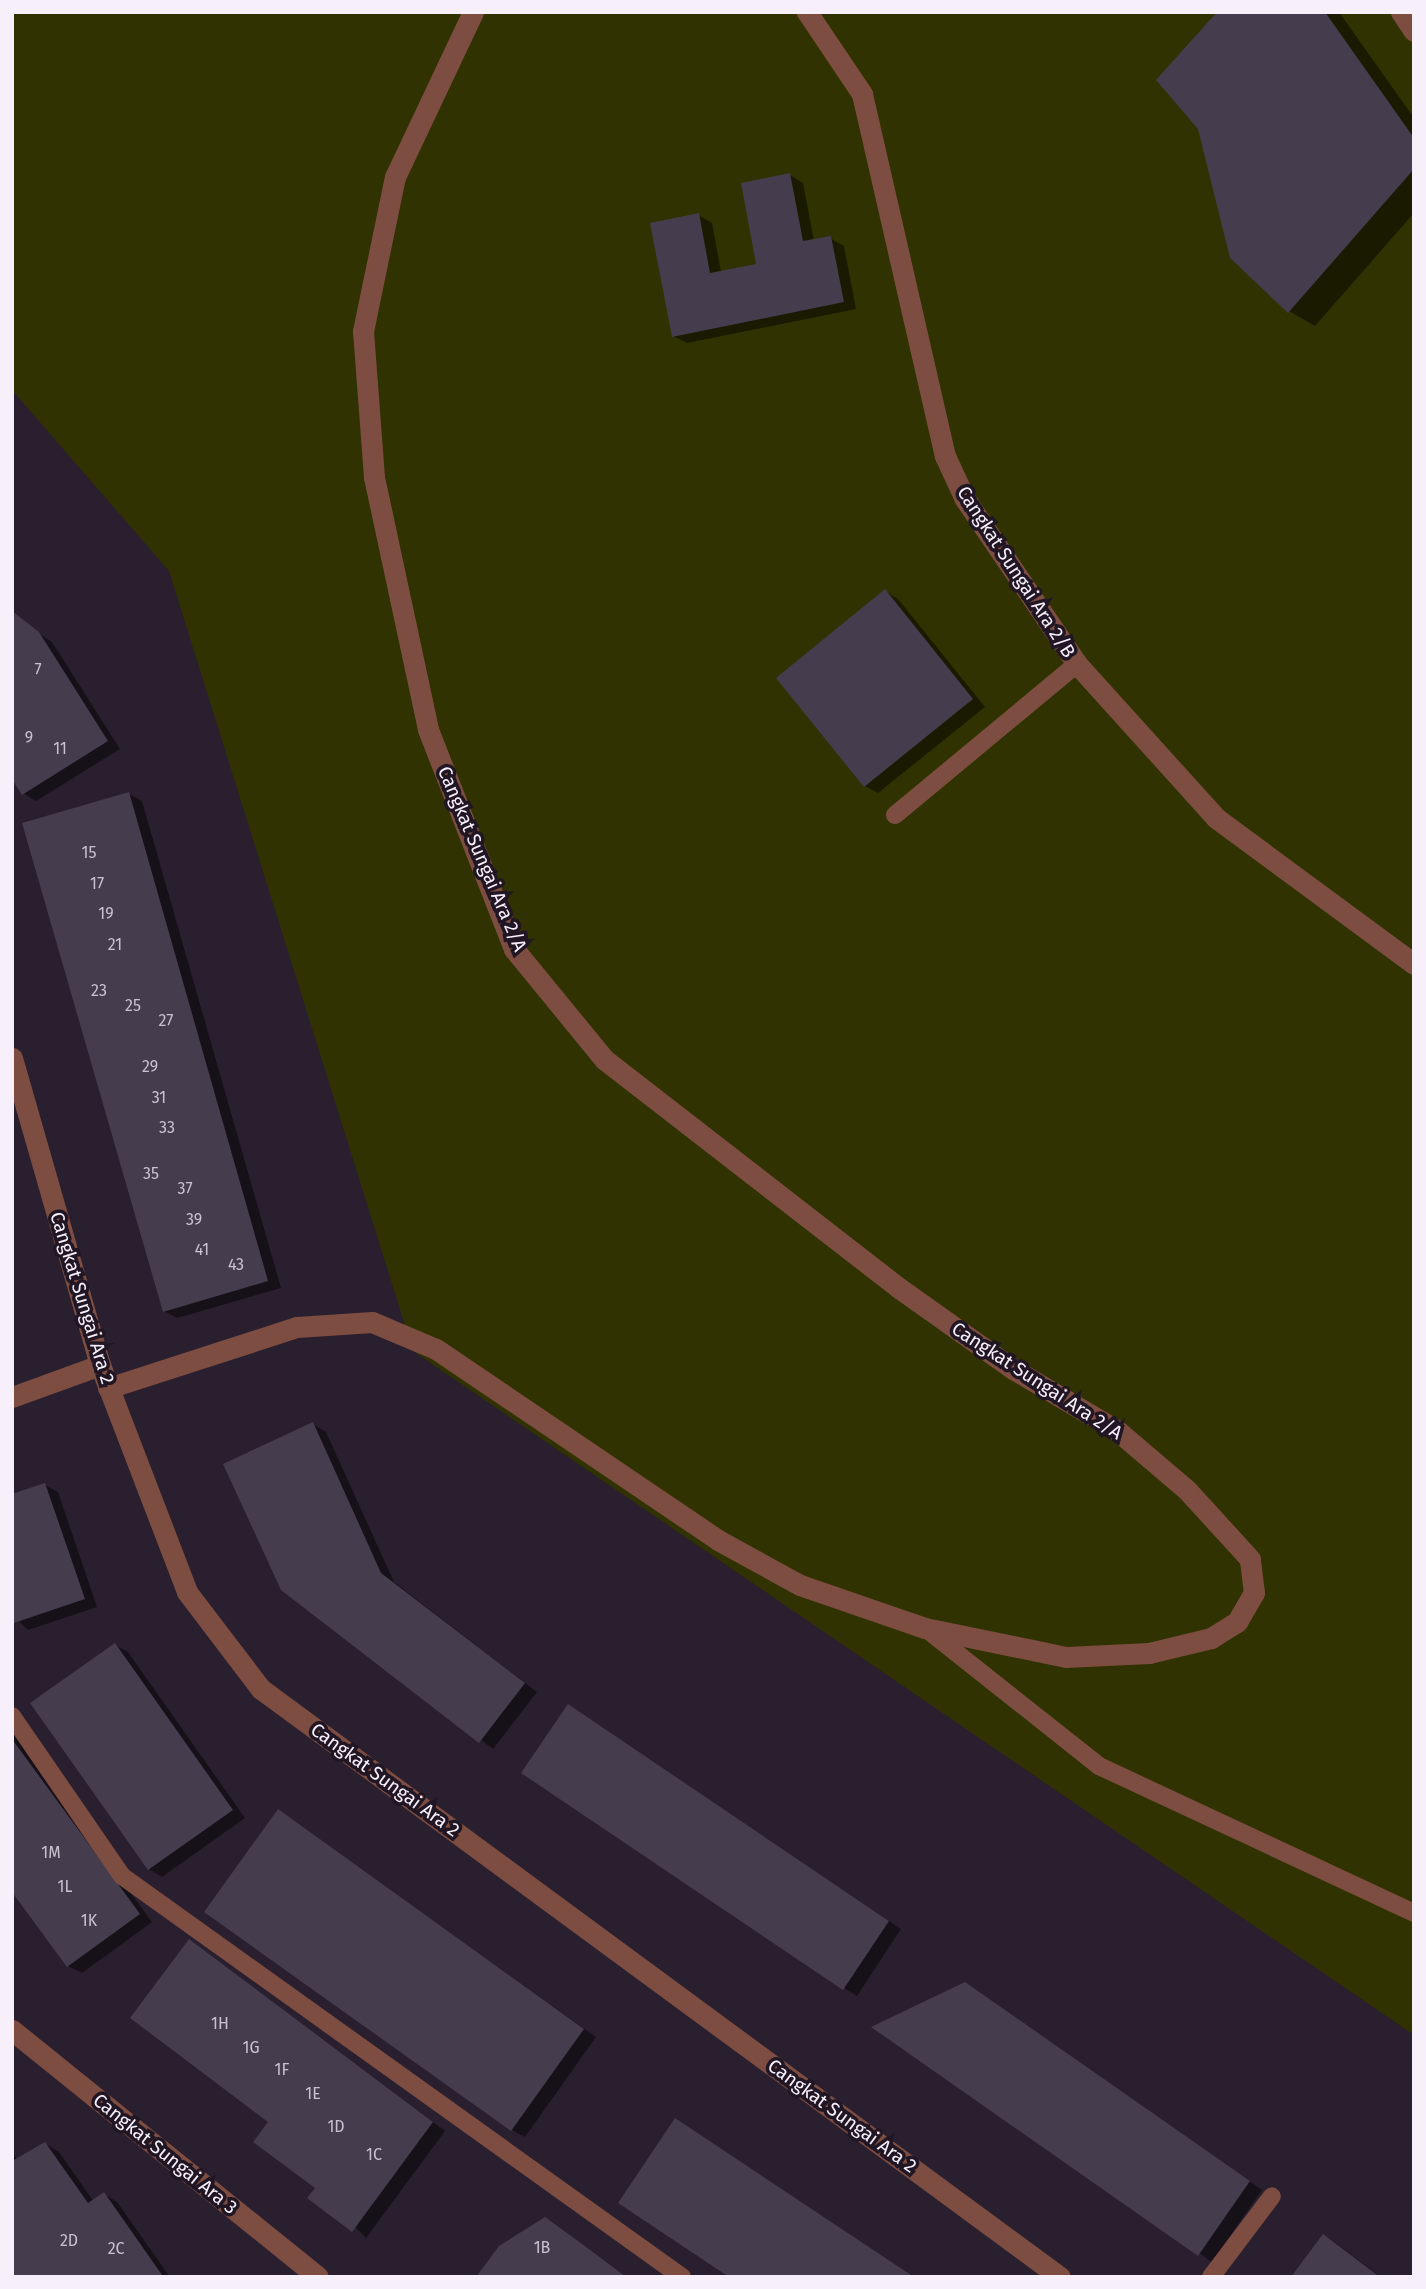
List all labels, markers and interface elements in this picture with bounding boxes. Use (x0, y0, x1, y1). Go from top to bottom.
street label: Cangkat Sungai Ara 2/B (952, 482, 1080, 662)
house number: 7 (34, 660, 42, 680)
house number: 9 (25, 728, 33, 748)
house number: 11 (53, 739, 67, 759)
street label: Cangkat Sungai Ara 2/A (433, 763, 531, 955)
house number: 15 (82, 843, 96, 863)
house number: 17 (90, 874, 104, 894)
house number: 19 (98, 904, 114, 924)
house number: 21 (108, 935, 122, 955)
house number: 23 (91, 981, 107, 1001)
house number: 25 (125, 996, 141, 1016)
house number: 27 (159, 1011, 173, 1031)
house number: 29 (142, 1057, 158, 1077)
house number: 31 (152, 1088, 166, 1108)
house number: 33 (159, 1118, 175, 1138)
house number: 35 (143, 1164, 159, 1184)
house number: 37 (177, 1179, 193, 1199)
street label: Cangkat Sungai Ara 2 (45, 1209, 119, 1387)
house number: 39 (186, 1210, 202, 1230)
house number: 41 (195, 1240, 209, 1260)
house number: 43 (228, 1255, 244, 1275)
street label: Cangkat Sungai Ara 2/A (947, 1317, 1127, 1445)
street label: Cangkat Sungai Ara 2 (306, 1718, 464, 1842)
house number: 1M (41, 1843, 61, 1863)
house number: 1L (58, 1877, 72, 1897)
house number: 1K (81, 1911, 97, 1931)
house number: 1H (211, 2014, 229, 2034)
house number: 1G (242, 2038, 260, 2058)
street label: Cangkat Sungai Ara 2 (763, 2054, 921, 2178)
house number: 1F (275, 2060, 289, 2080)
house number: 1E (305, 2084, 321, 2104)
street label: Cangkat Sungai Ara 3 (88, 2089, 242, 2219)
house number: 1D (327, 2117, 345, 2137)
house number: 1C (366, 2145, 382, 2165)
house number: 2D (60, 2231, 78, 2251)
house number: 1B (534, 2238, 550, 2258)
house number: 2C (108, 2239, 124, 2259)

